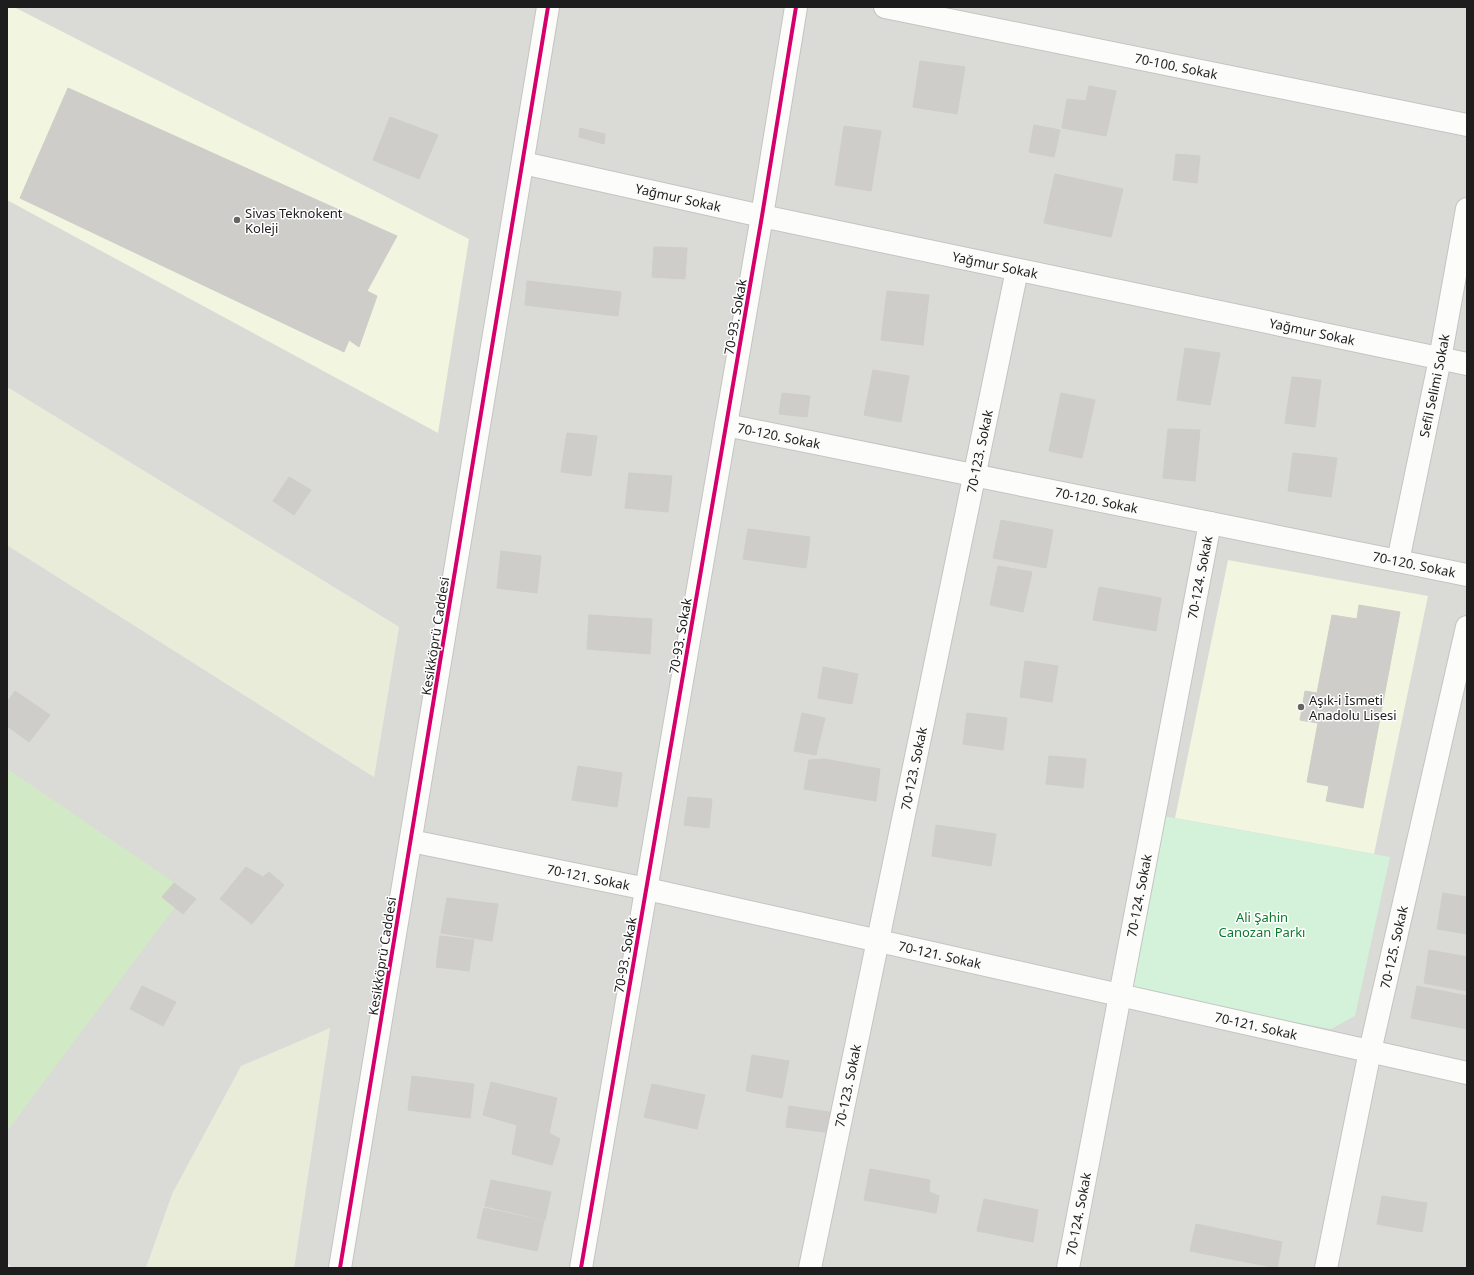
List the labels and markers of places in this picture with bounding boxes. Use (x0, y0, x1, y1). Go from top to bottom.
place label: Sivas Teknokent Koleji (245, 204, 343, 237)
marker: Sivas Teknokent Koleji (232, 215, 242, 225)
place label: Aşık-i İsmeti Anadolu Lisesi (1309, 691, 1397, 724)
marker: Aşık-i İsmeti Anadolu Lisesi (1296, 702, 1306, 712)

